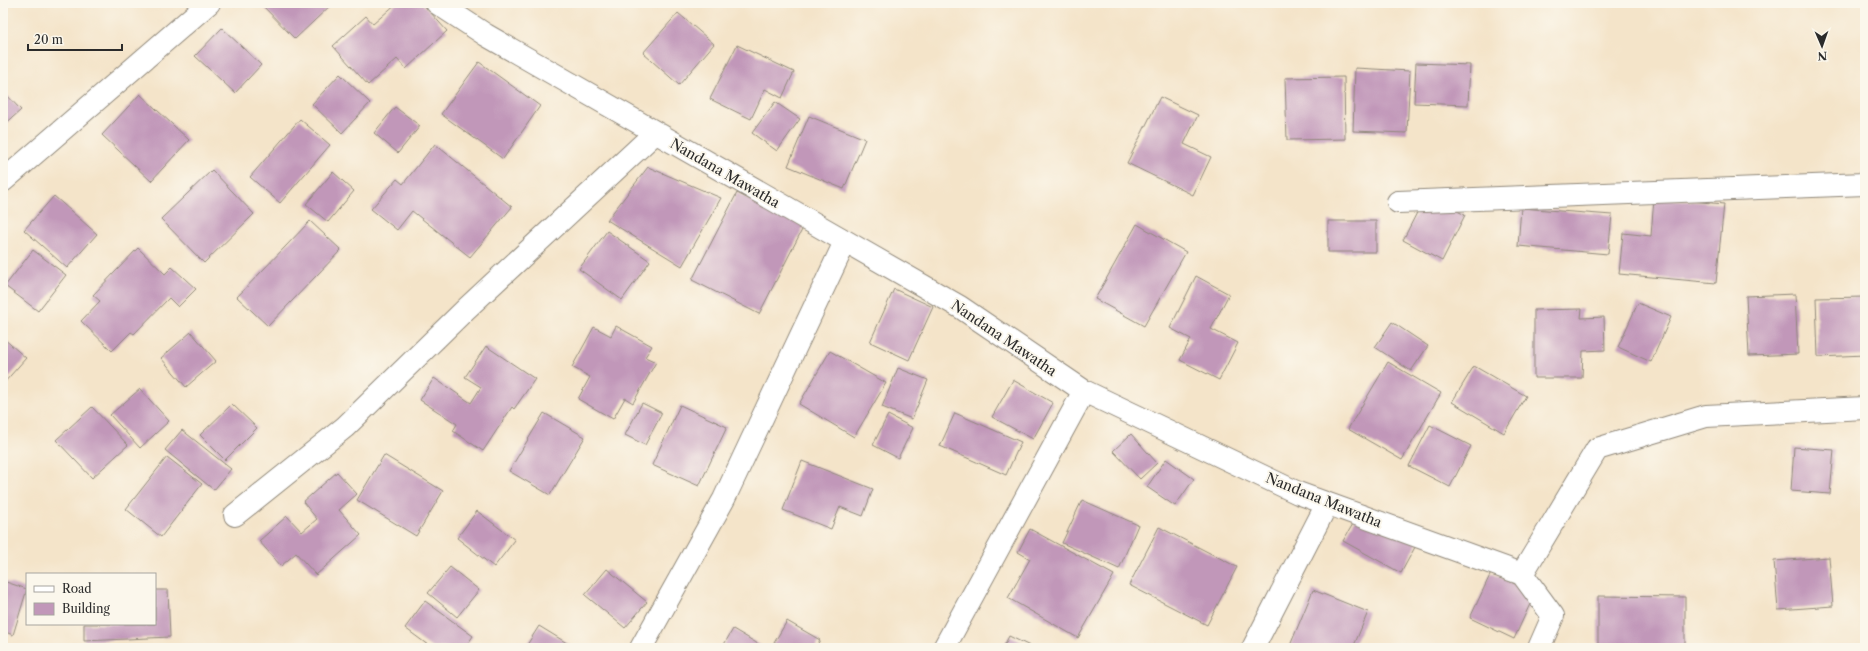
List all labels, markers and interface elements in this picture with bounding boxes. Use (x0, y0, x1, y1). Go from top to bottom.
scale bar (28, 26, 122, 52)
north arrow (1802, 26, 1842, 66)
text: 20 m (34, 32, 63, 47)
text: N (1817, 49, 1827, 63)
street label: Nandana Mawatha (667, 134, 784, 212)
street label: Nandana Mawatha (948, 296, 1061, 380)
street label: Nandana Mawatha (1263, 468, 1385, 532)
legend (26, 573, 156, 625)
text: Road (62, 581, 92, 596)
text: Building (62, 601, 110, 616)

